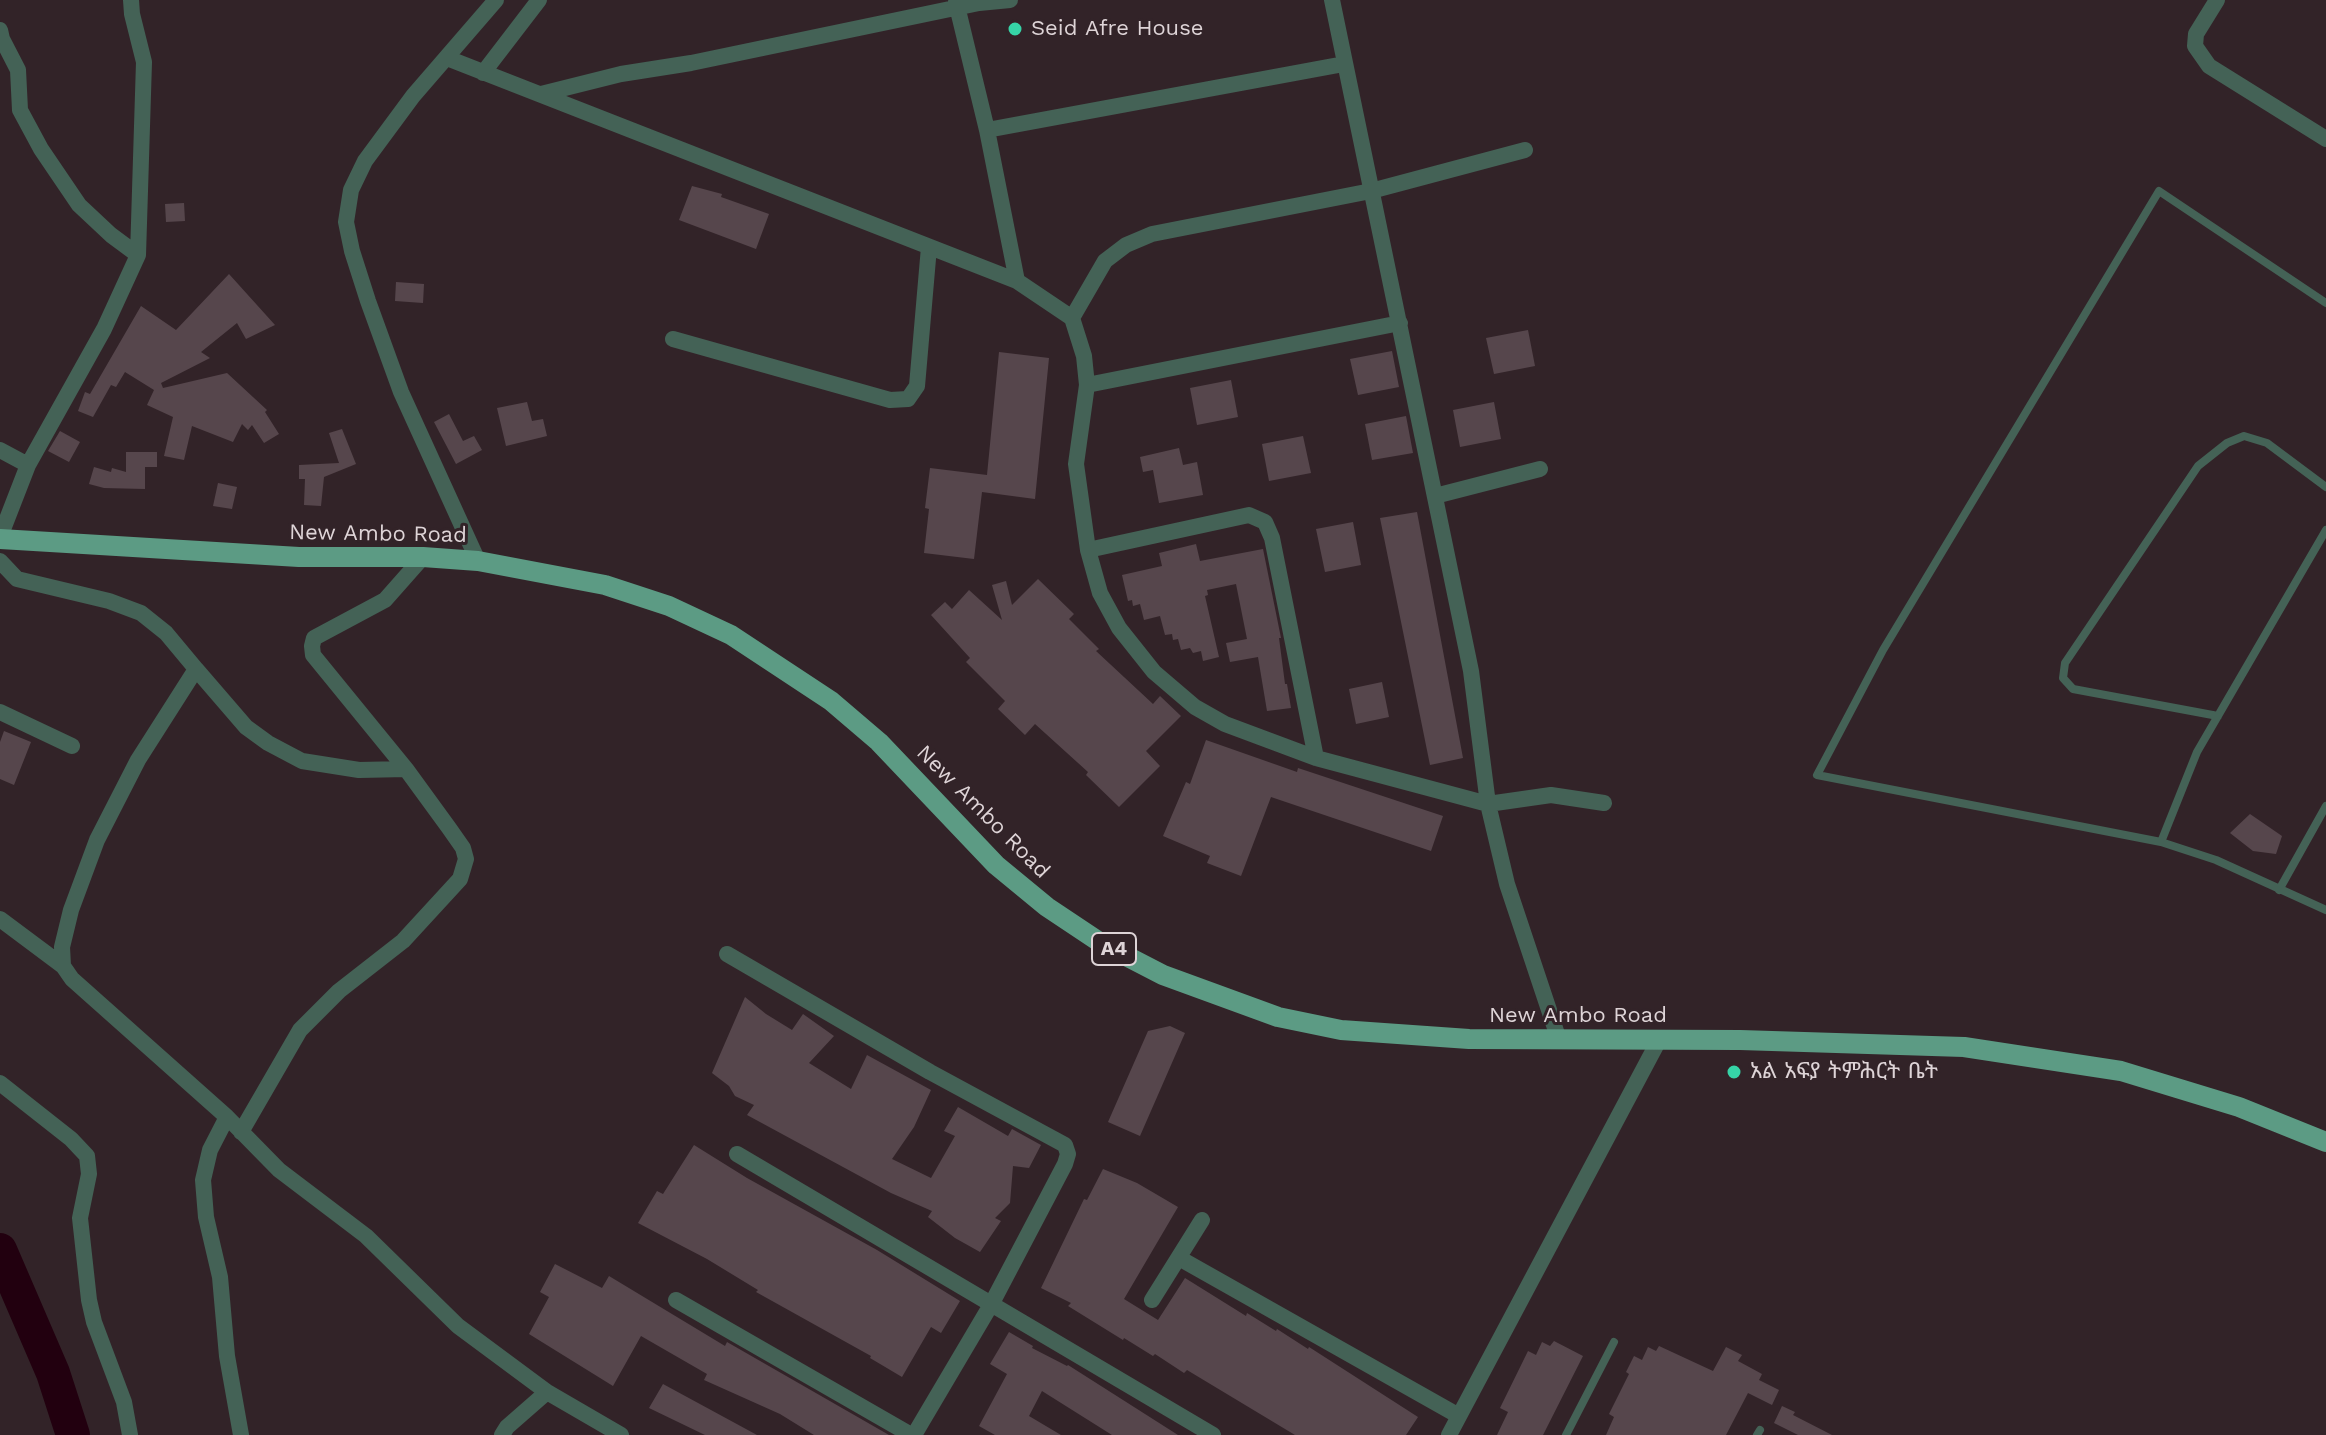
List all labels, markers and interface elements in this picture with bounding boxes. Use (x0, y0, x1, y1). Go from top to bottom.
place label: Seid Afre House (1031, 16, 1203, 42)
marker: Seid Afre House (1006, 20, 1024, 38)
street label: New Ambo Road (289, 519, 467, 549)
street label: New Ambo Road (911, 740, 1055, 884)
road number: A4 (1092, 933, 1136, 965)
street label: New Ambo Road (1489, 1003, 1667, 1029)
place label: አል አፍያ ትምሕርት ቤት (1750, 1059, 1938, 1085)
marker: አል አፍያ ትምሕርት ቤት (1725, 1063, 1743, 1081)

